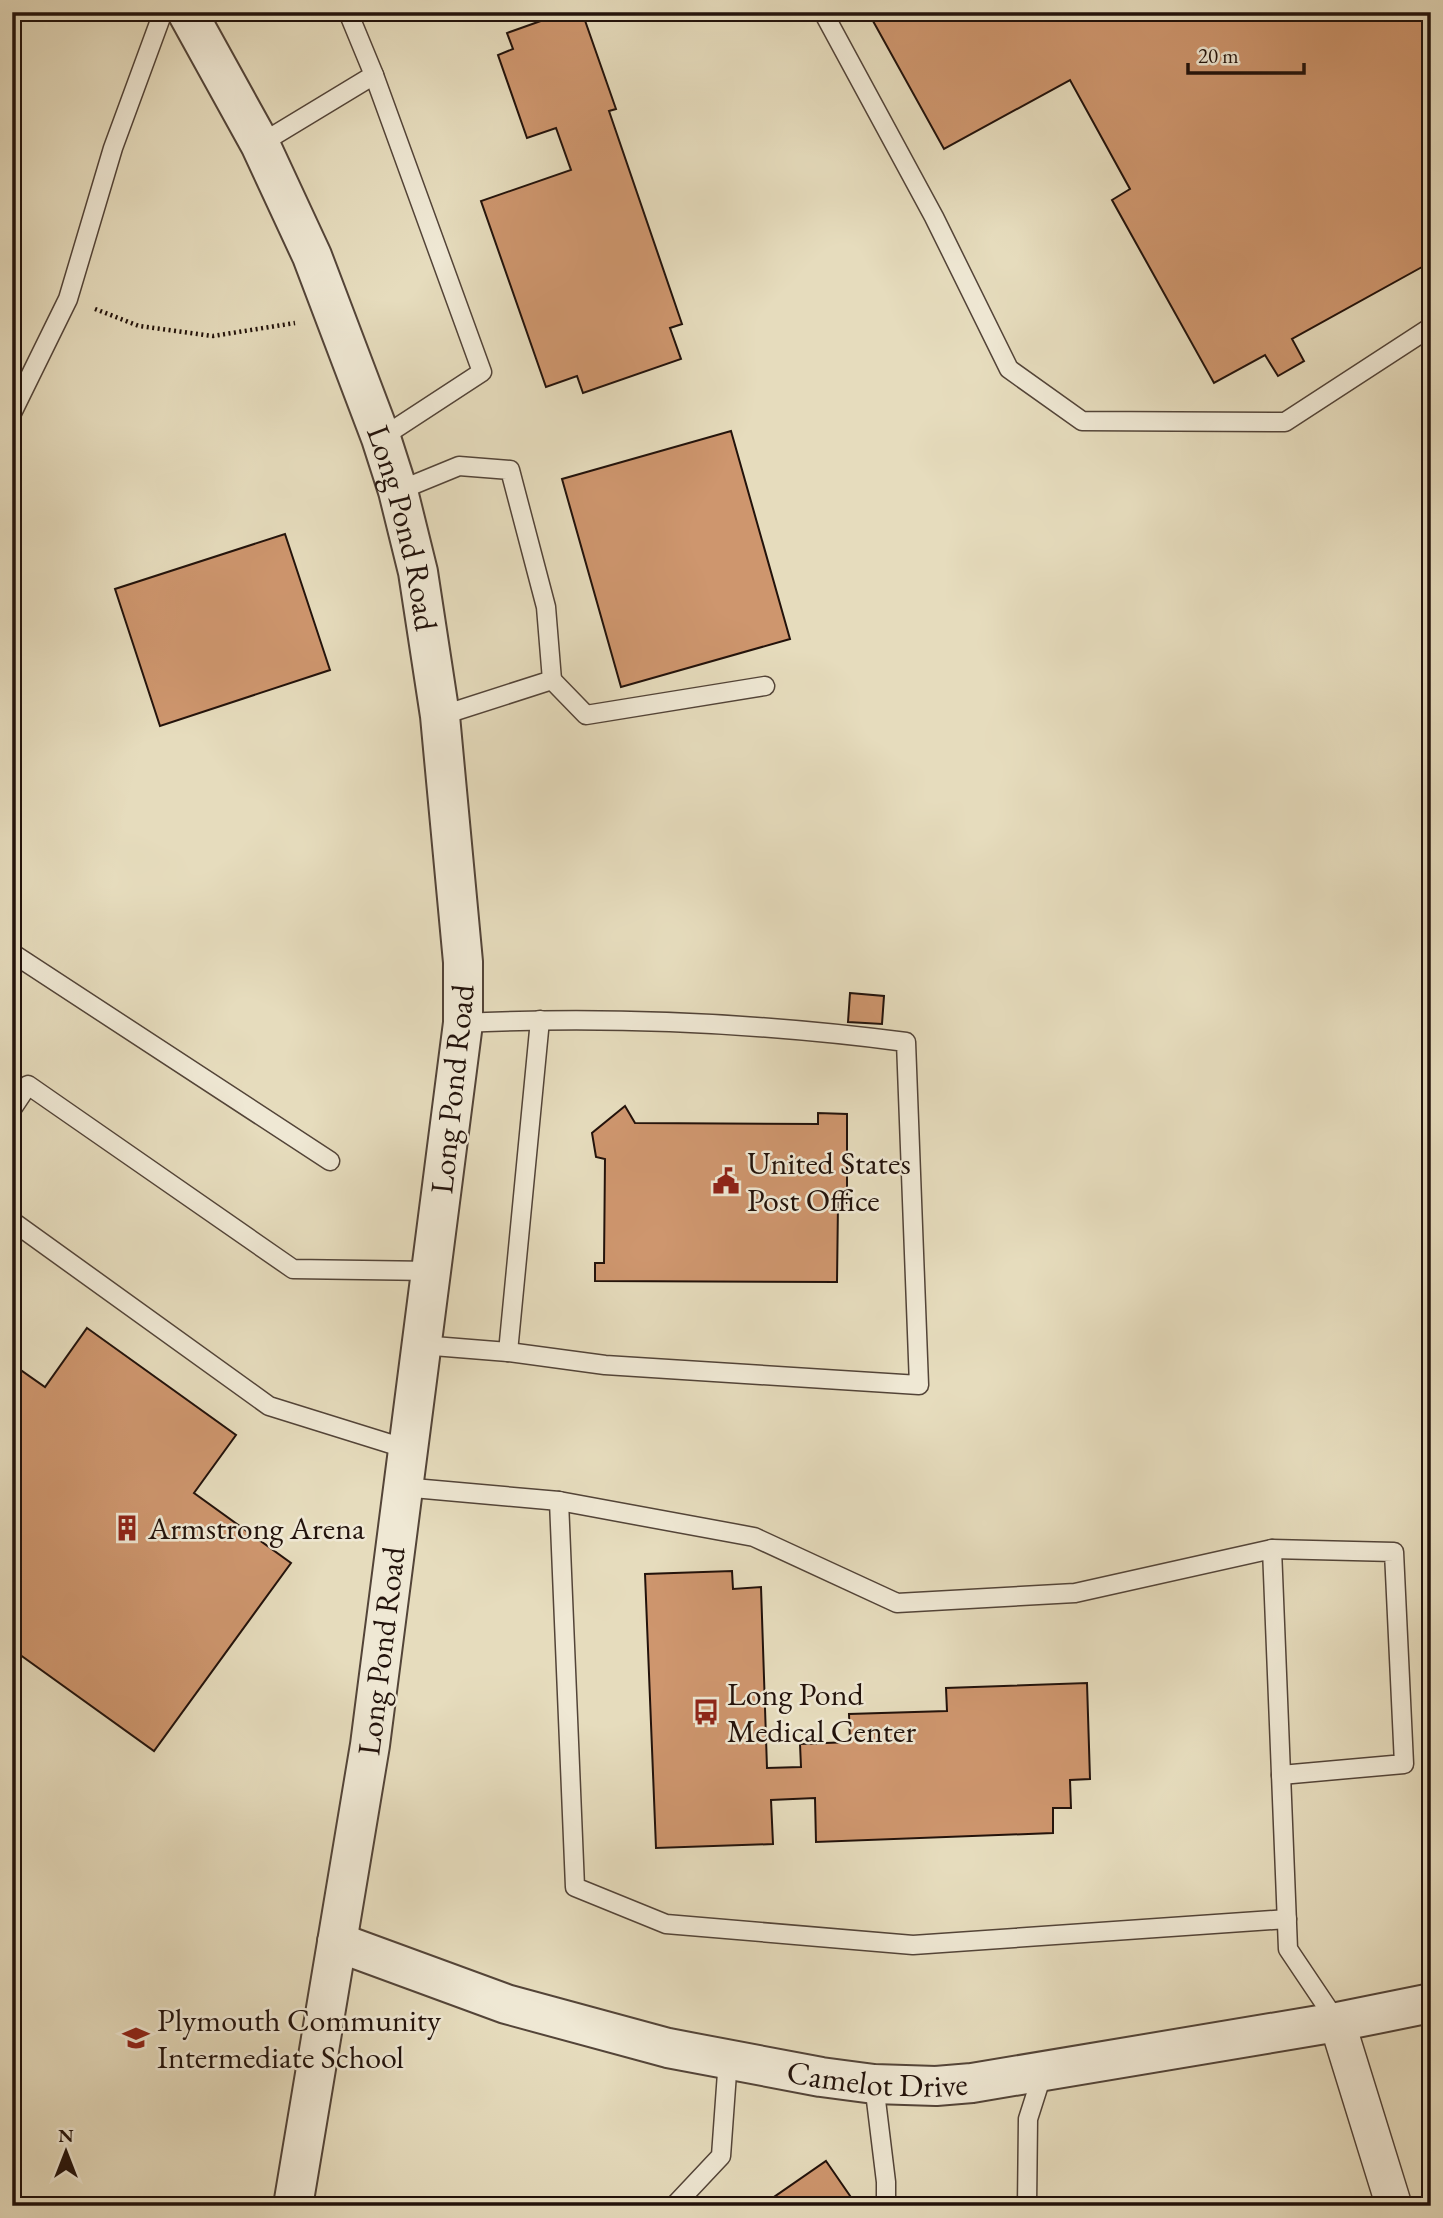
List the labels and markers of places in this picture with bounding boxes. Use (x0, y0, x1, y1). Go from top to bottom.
place label: United States Post Office (747, 1142, 911, 1221)
public building icon: United States Post Office (711, 1166, 741, 1196)
place label: Armstrong Arena (147, 1507, 365, 1549)
building icon: Armstrong Arena (112, 1513, 142, 1543)
place label: Long Pond Medical Center (727, 1673, 916, 1752)
bus stop icon: Long Pond Medical Center (691, 1697, 721, 1727)
place label: Plymouth Community Intermediate School (157, 1999, 442, 2078)
school or university icon: Plymouth Community Intermediate School (121, 2023, 151, 2053)

